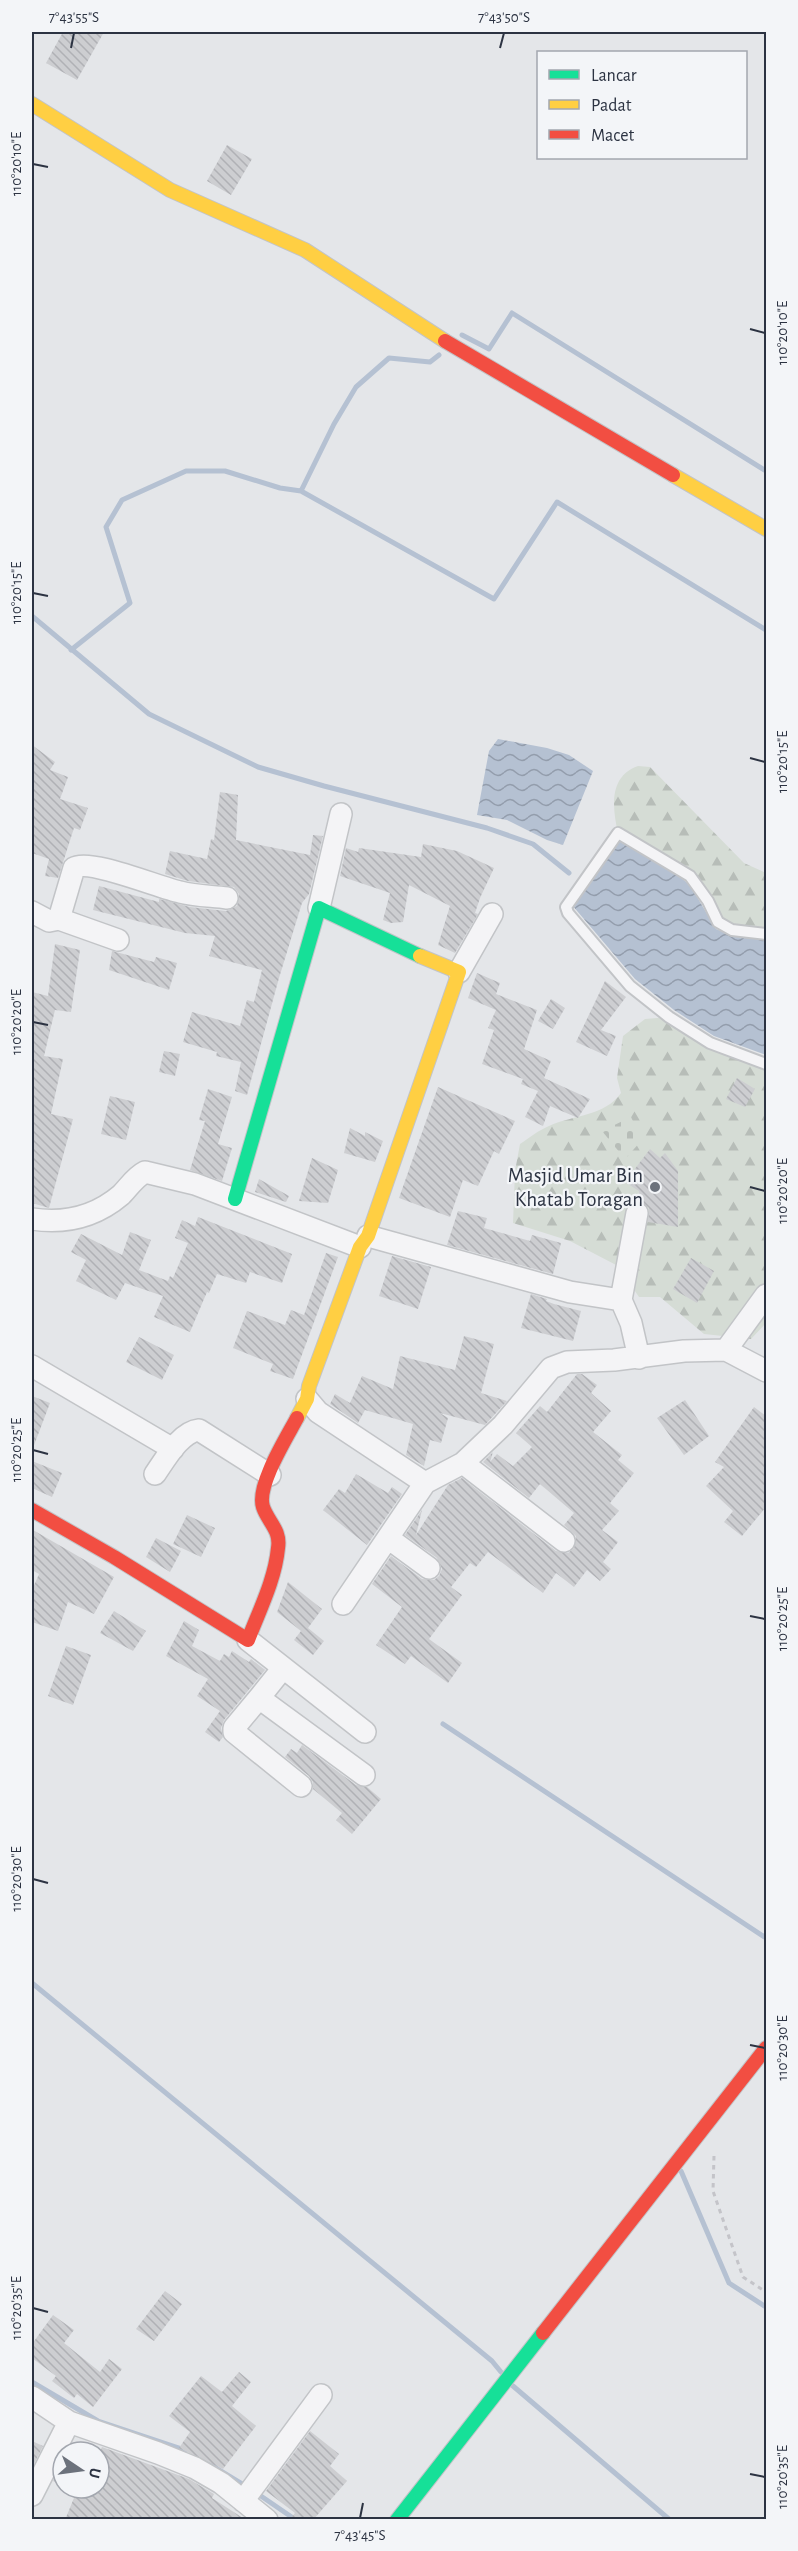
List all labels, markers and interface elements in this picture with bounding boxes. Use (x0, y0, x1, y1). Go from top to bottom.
text: 7°43'55"S (49, 10, 99, 25)
text: 7°43'50"S (478, 10, 530, 25)
legend (537, 51, 747, 159)
text: Lancar (591, 67, 637, 85)
text: Padat (591, 97, 632, 115)
text: Macet (591, 127, 635, 145)
text: 110°20'10"E (9, 132, 24, 196)
text: 110°20'10"E (775, 301, 790, 365)
text: 110°20'15"E (9, 562, 24, 624)
text: 110°20'15"E (775, 731, 790, 793)
text: 110°20'20"E (9, 989, 24, 1055)
text: 110°20'20"E (775, 1158, 790, 1224)
place label: Masjid Umar Bin Khatab Toragan (508, 1165, 643, 1210)
marker: Masjid Umar Bin Khatab Toragan (648, 1180, 662, 1194)
text: 110°20'25"E (9, 1418, 24, 1482)
text: 110°20'25"E (775, 1587, 790, 1651)
text: 110°20'30"E (9, 1846, 24, 1912)
text: 110°20'30"E (775, 2015, 790, 2081)
text: 110°20'35"E (9, 2276, 24, 2340)
north arrow (51, 2440, 111, 2500)
text: 110°20'35"E (775, 2445, 790, 2509)
text: U (86, 2466, 104, 2480)
text: 7°43'45"S (334, 2528, 386, 2543)

